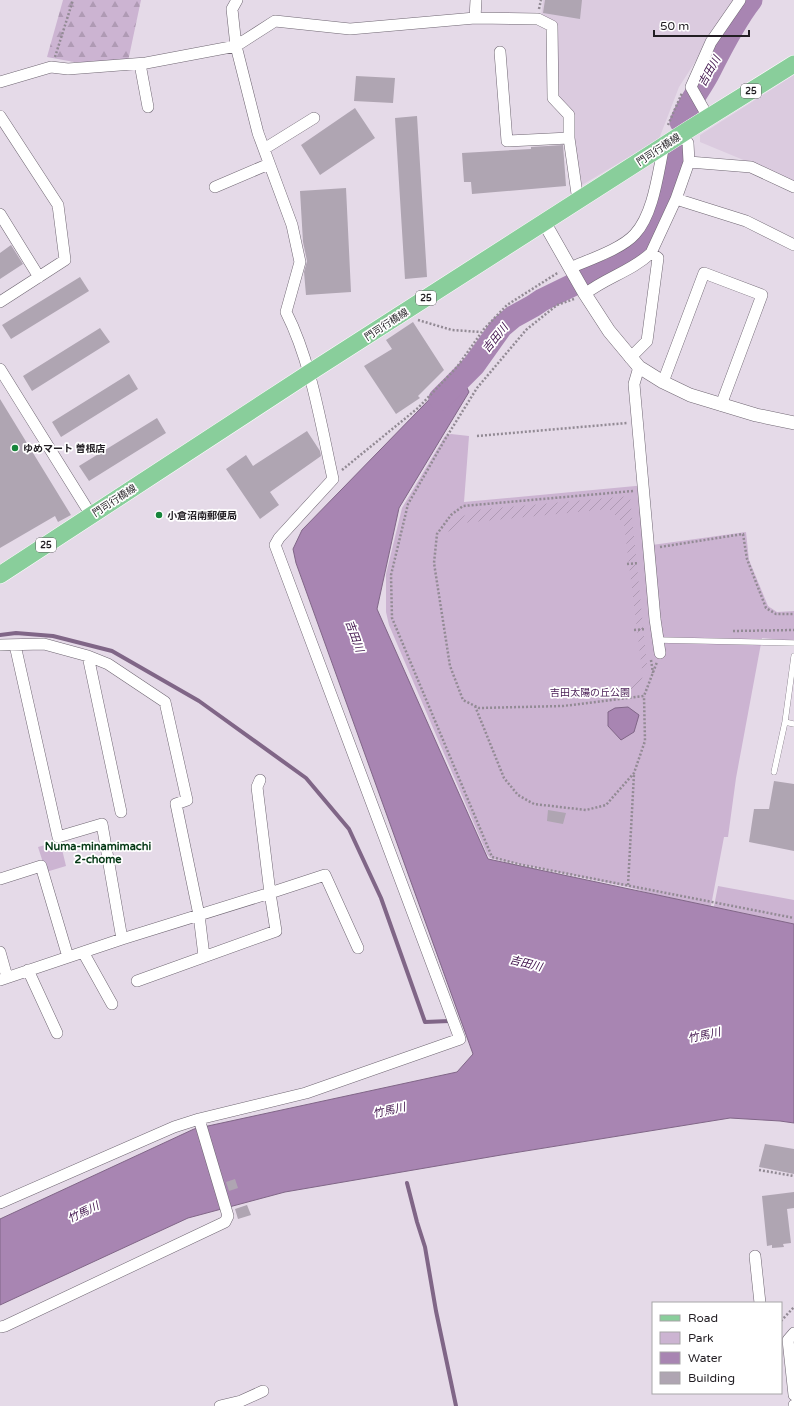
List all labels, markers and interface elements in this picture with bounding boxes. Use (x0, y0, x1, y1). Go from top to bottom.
scale bar (654, 12, 749, 38)
text: 50 m (660, 19, 689, 33)
water label: 吉田川 (696, 53, 724, 89)
road number: 25 (741, 84, 761, 98)
street label: 門司行橋線 (634, 131, 683, 168)
road number: 25 (416, 291, 436, 305)
street label: 門司行橋線 (362, 306, 411, 343)
water label: 吉田川 (480, 321, 511, 355)
marker: ゆめマート 曽根店 (10, 443, 20, 453)
place label: ゆめマート 曽根店 (23, 443, 106, 455)
street label: 門司行橋線 (90, 482, 139, 519)
marker: 小倉沼南郵便局 (154, 510, 164, 520)
place label: 小倉沼南郵便局 (167, 510, 237, 522)
road number: 25 (36, 538, 56, 552)
water label: 吉田川 (343, 618, 367, 655)
park label: 吉田太陽の丘公園 (550, 687, 630, 699)
district label: Numa-minamimachi 2-chome (45, 840, 151, 866)
water label: 吉田川 (508, 953, 544, 974)
water label: 竹馬川 (687, 1025, 723, 1046)
water label: 竹馬川 (372, 1100, 408, 1121)
water label: 竹馬川 (66, 1199, 102, 1226)
legend (652, 1302, 782, 1394)
text: Road (688, 1311, 718, 1325)
text: Park (688, 1331, 714, 1345)
text: Water (688, 1351, 723, 1365)
text: Building (688, 1371, 735, 1385)

